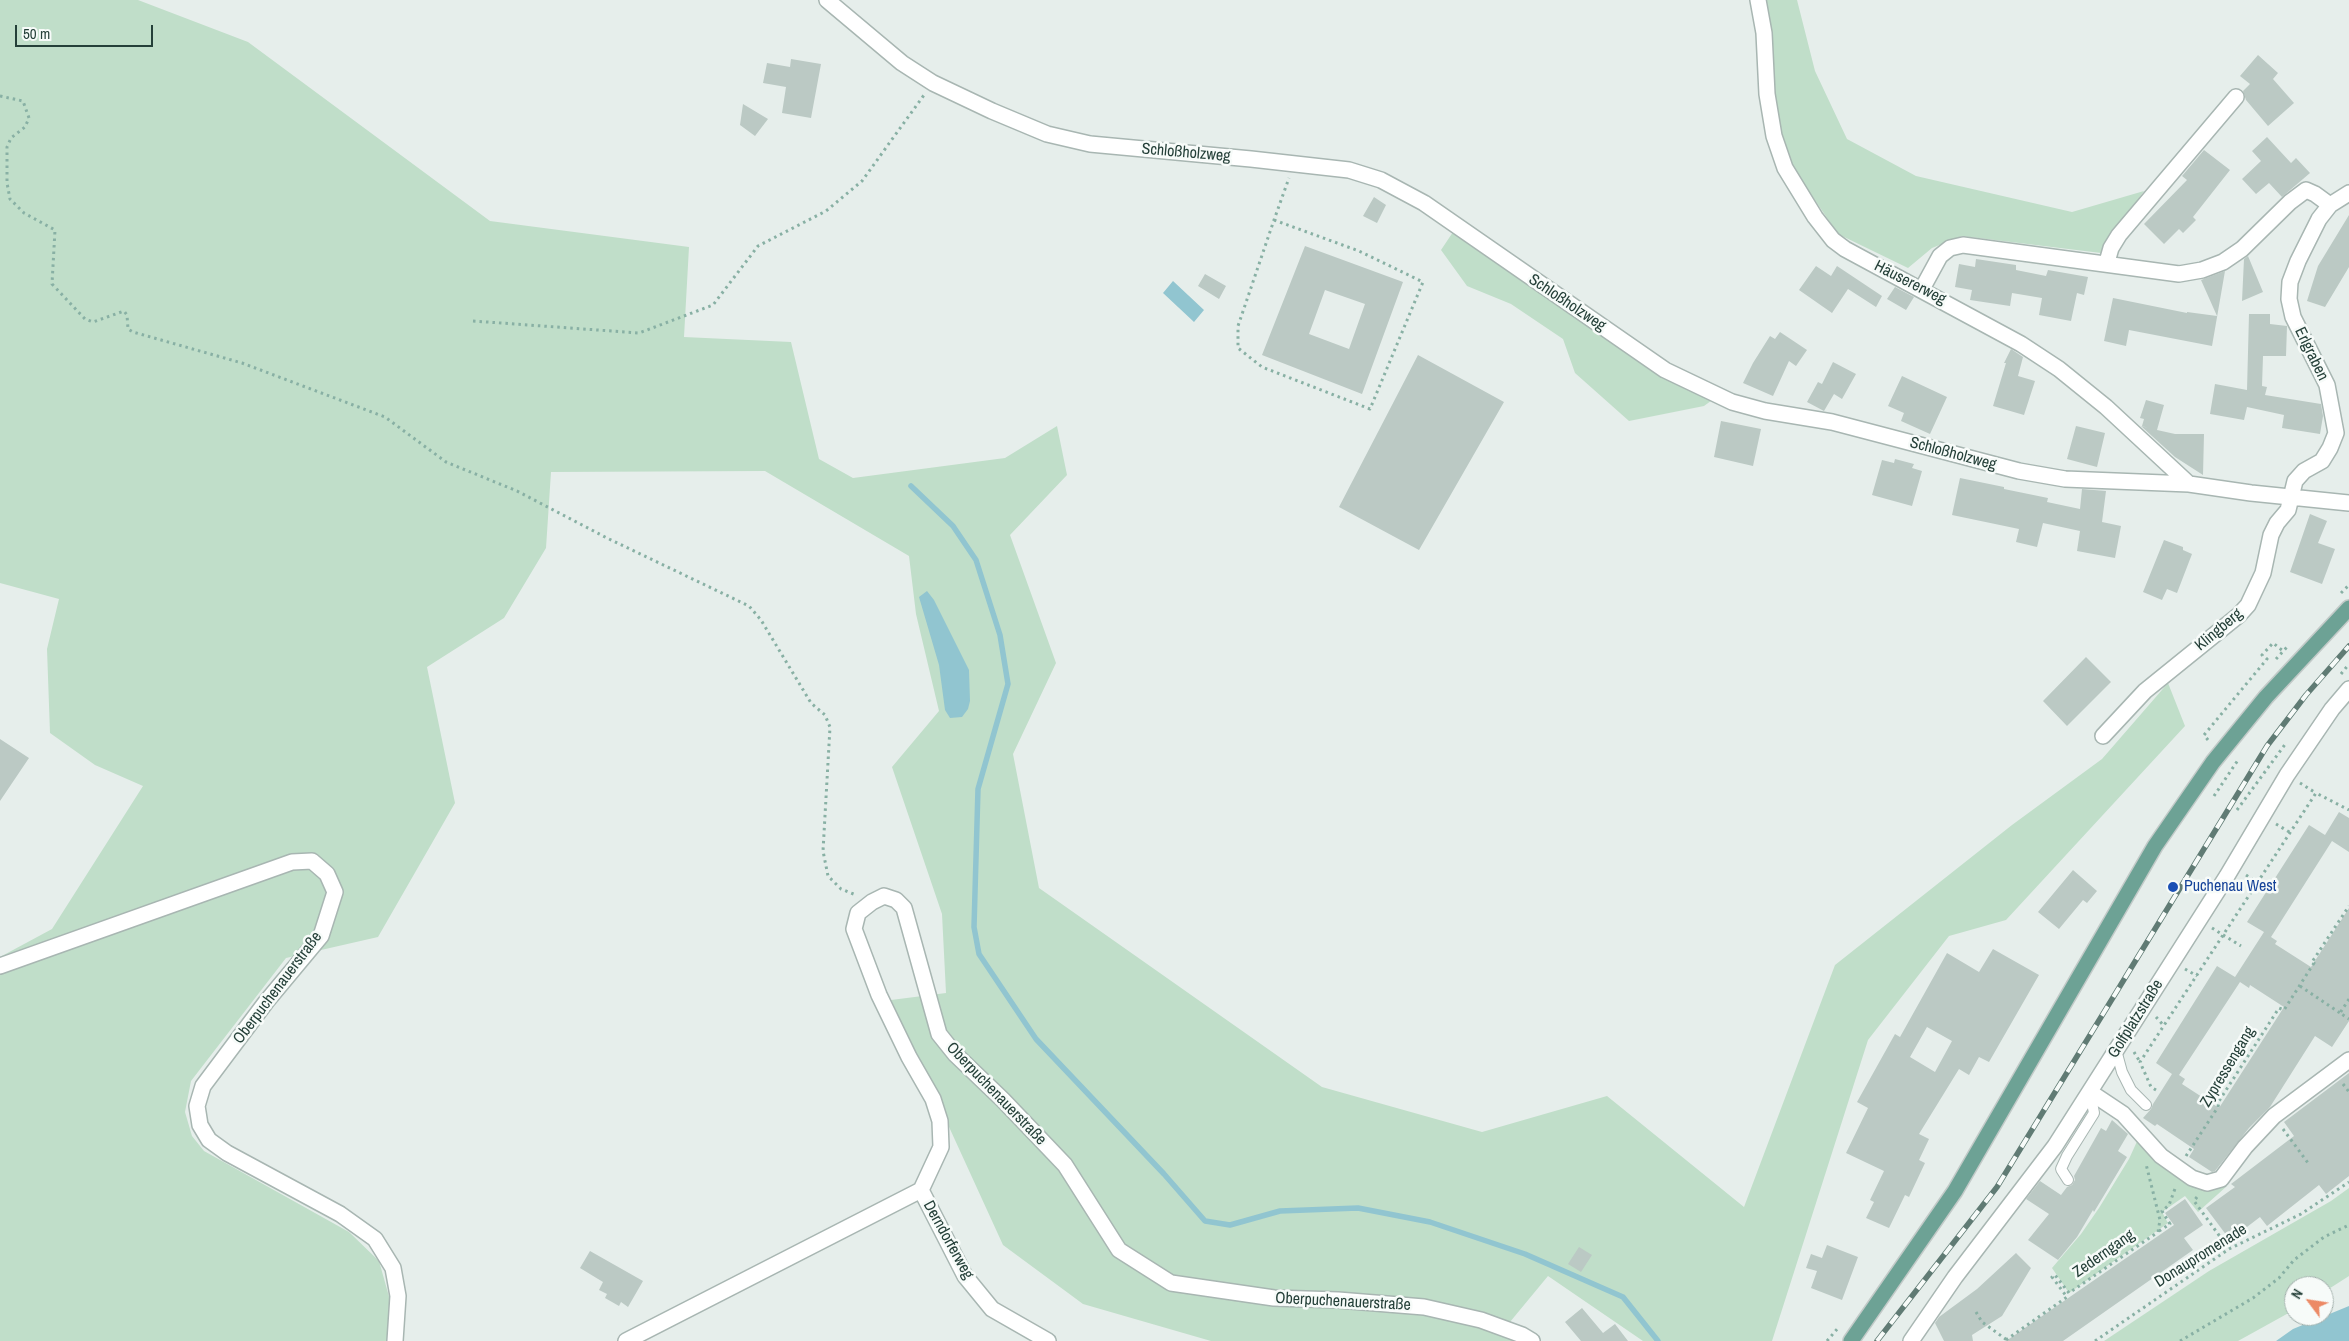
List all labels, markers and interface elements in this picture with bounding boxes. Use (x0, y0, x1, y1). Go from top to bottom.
scale bar (18, 15, 155, 47)
text: 50 m (23, 23, 50, 44)
street label: Schloßholzweg (1141, 140, 1231, 166)
street label: Häusererweg (1871, 257, 1949, 309)
street label: Schloßholzweg (1525, 270, 1609, 336)
street label: Erlgraben (2290, 324, 2332, 384)
street label: Schloßholzweg (1908, 433, 1998, 475)
street label: Klingberg (2191, 605, 2247, 655)
place label: Puchenau West (2184, 877, 2276, 897)
marker: Puchenau West (2166, 880, 2180, 894)
street label: Oberpuchenauerstraße (230, 928, 326, 1048)
street label: Golfplatzstraße (2104, 976, 2168, 1062)
street label: Zypressengang (2196, 1023, 2260, 1111)
street label: Oberpuchenauerstraße (942, 1039, 1050, 1149)
street label: Derndorferweg (919, 1197, 977, 1283)
street label: Donaupromenade (2151, 1220, 2251, 1292)
street label: Zederngang (2070, 1226, 2138, 1282)
north arrow (2284, 1276, 2334, 1326)
text: N (2287, 1286, 2307, 1302)
street label: Oberpuchenauerstraße (1275, 1289, 1411, 1315)

